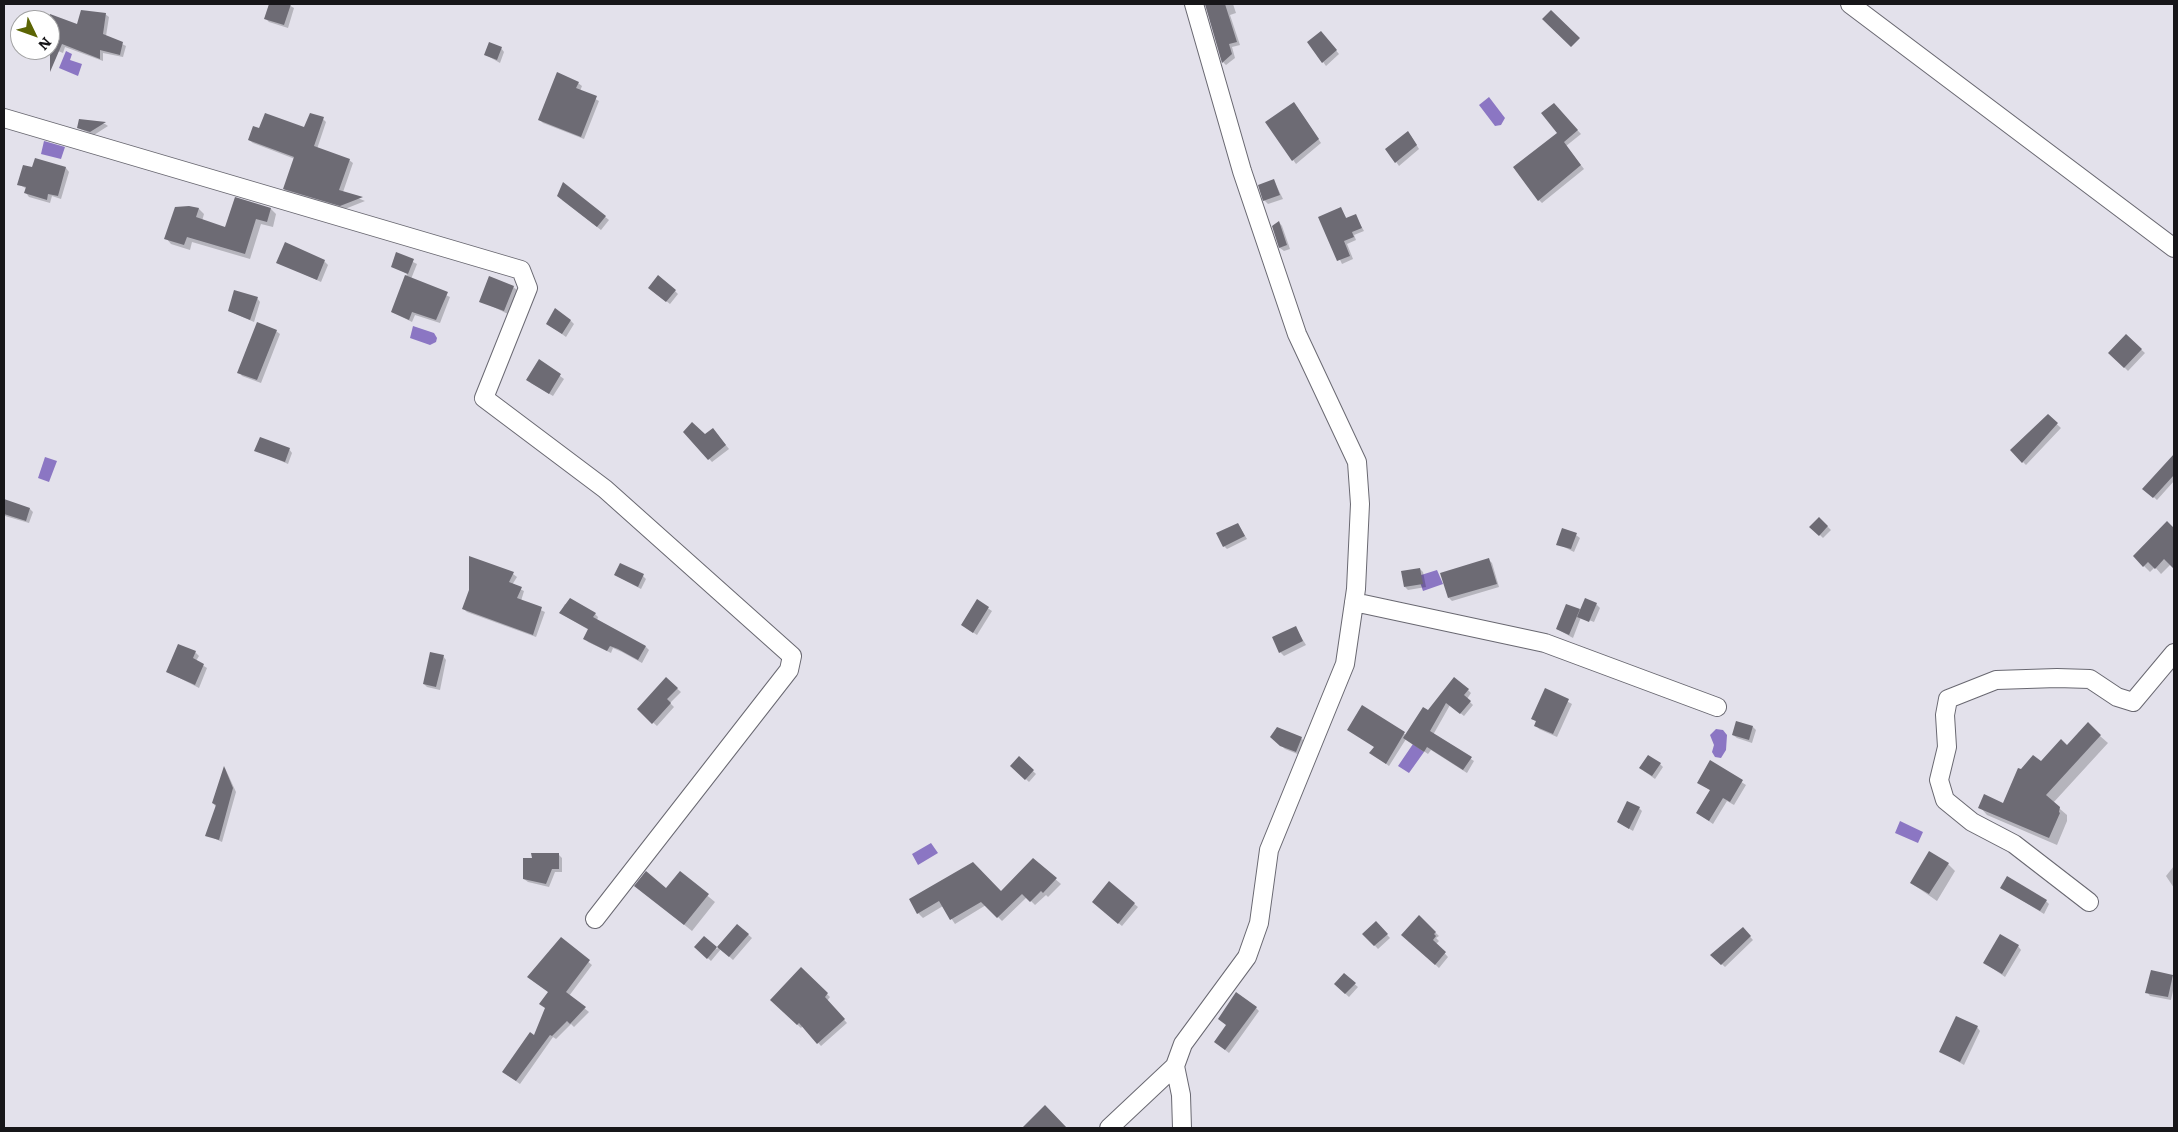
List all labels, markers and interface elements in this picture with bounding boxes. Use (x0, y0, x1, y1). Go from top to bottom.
north arrow (10, 10, 60, 60)
text: N (34, 33, 57, 55)

